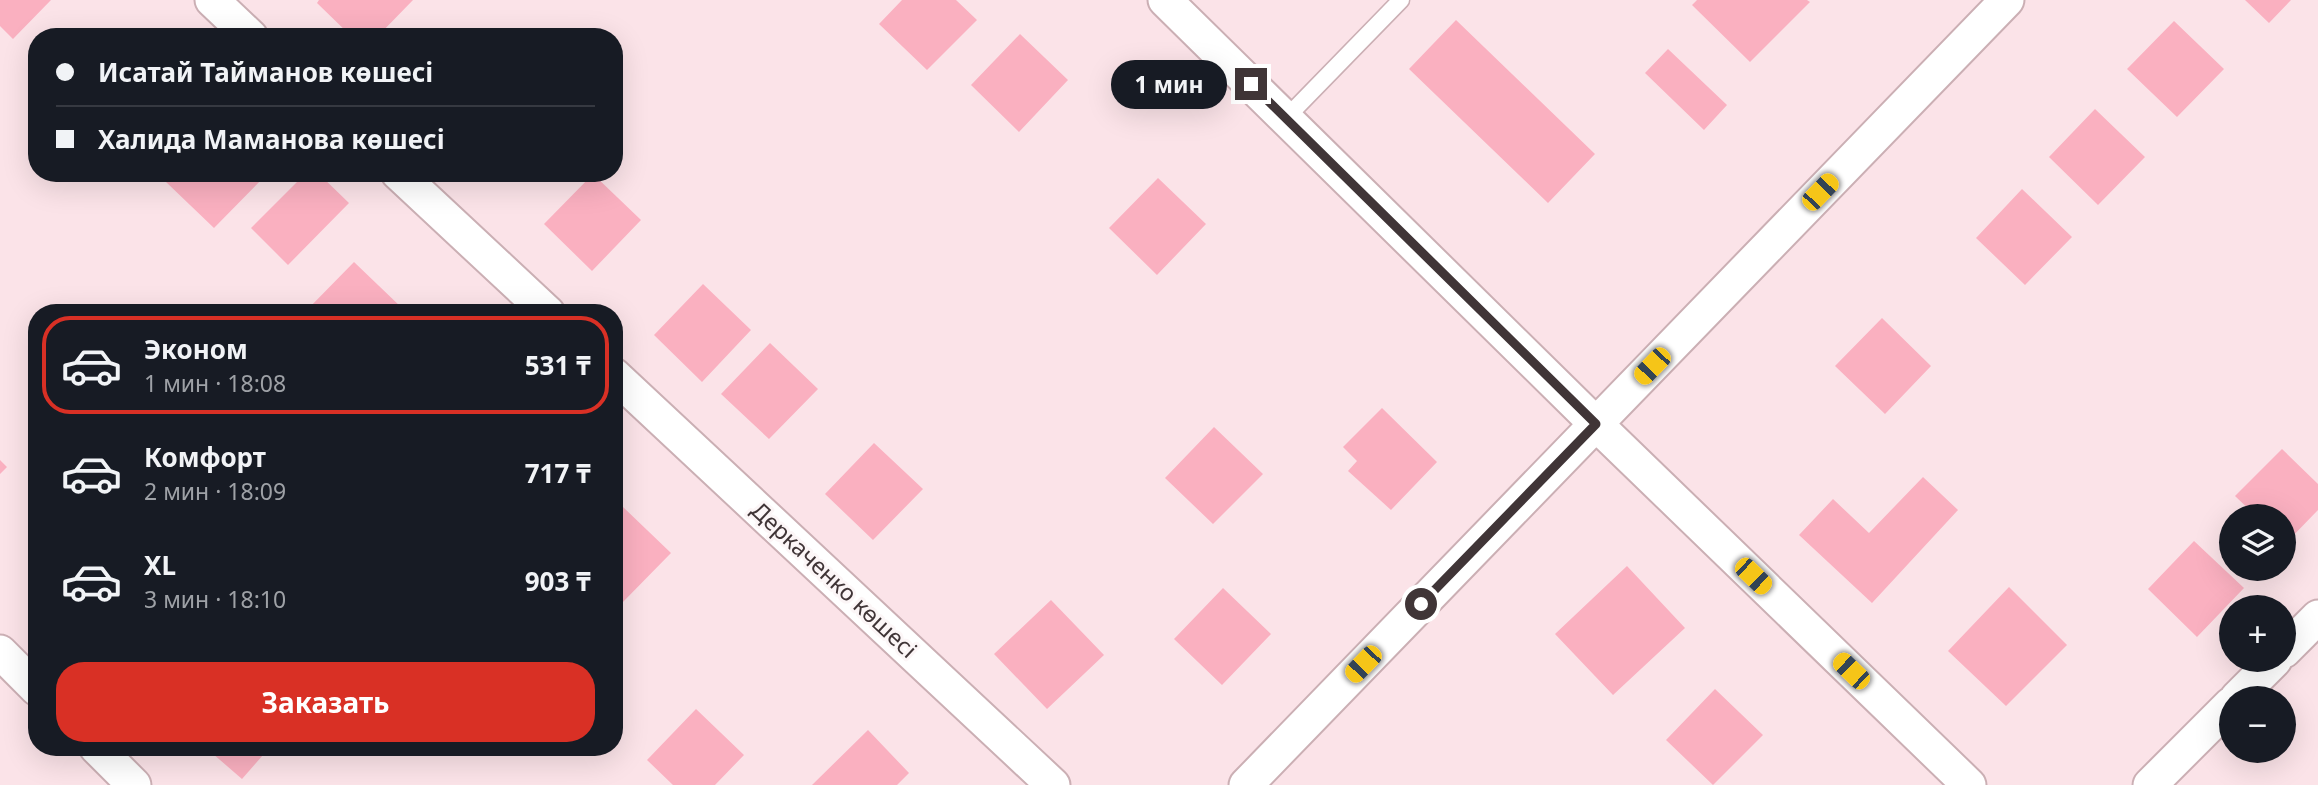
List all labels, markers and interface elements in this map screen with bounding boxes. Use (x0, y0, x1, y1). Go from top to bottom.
text: Исатай Тайманов көшесі (98, 54, 433, 90)
callout: 1 мин (1111, 60, 1226, 108)
text: 1 мин (1135, 68, 1203, 100)
route end (1235, 68, 1267, 100)
text: Халида Маманова көшесі (98, 121, 445, 157)
car (1798, 170, 1843, 214)
text: Эконом (144, 331, 248, 367)
icon: car (60, 334, 123, 397)
car (1630, 344, 1675, 388)
text: 531 ₸ (525, 347, 591, 383)
text: 1 мин · 18:08 (144, 367, 286, 399)
text: Комфорт (144, 439, 266, 475)
icon: car (60, 442, 123, 505)
text: 717 ₸ (525, 455, 591, 491)
text: 2 мин · 18:09 (144, 475, 286, 507)
street label: Деркаченко көшесі (745, 494, 925, 665)
map controls (2219, 504, 2296, 763)
button: layers (2219, 504, 2296, 581)
text: XL (144, 547, 176, 583)
icon: car (60, 550, 123, 613)
car (1731, 554, 1776, 598)
text: 903 ₸ (525, 563, 591, 599)
text: 3 мин · 18:10 (144, 583, 286, 615)
route start (1405, 588, 1437, 620)
button: + (2219, 595, 2296, 672)
car (1341, 642, 1386, 686)
car (1829, 649, 1874, 693)
button: Заказать (56, 662, 595, 742)
button: − (2219, 686, 2296, 763)

